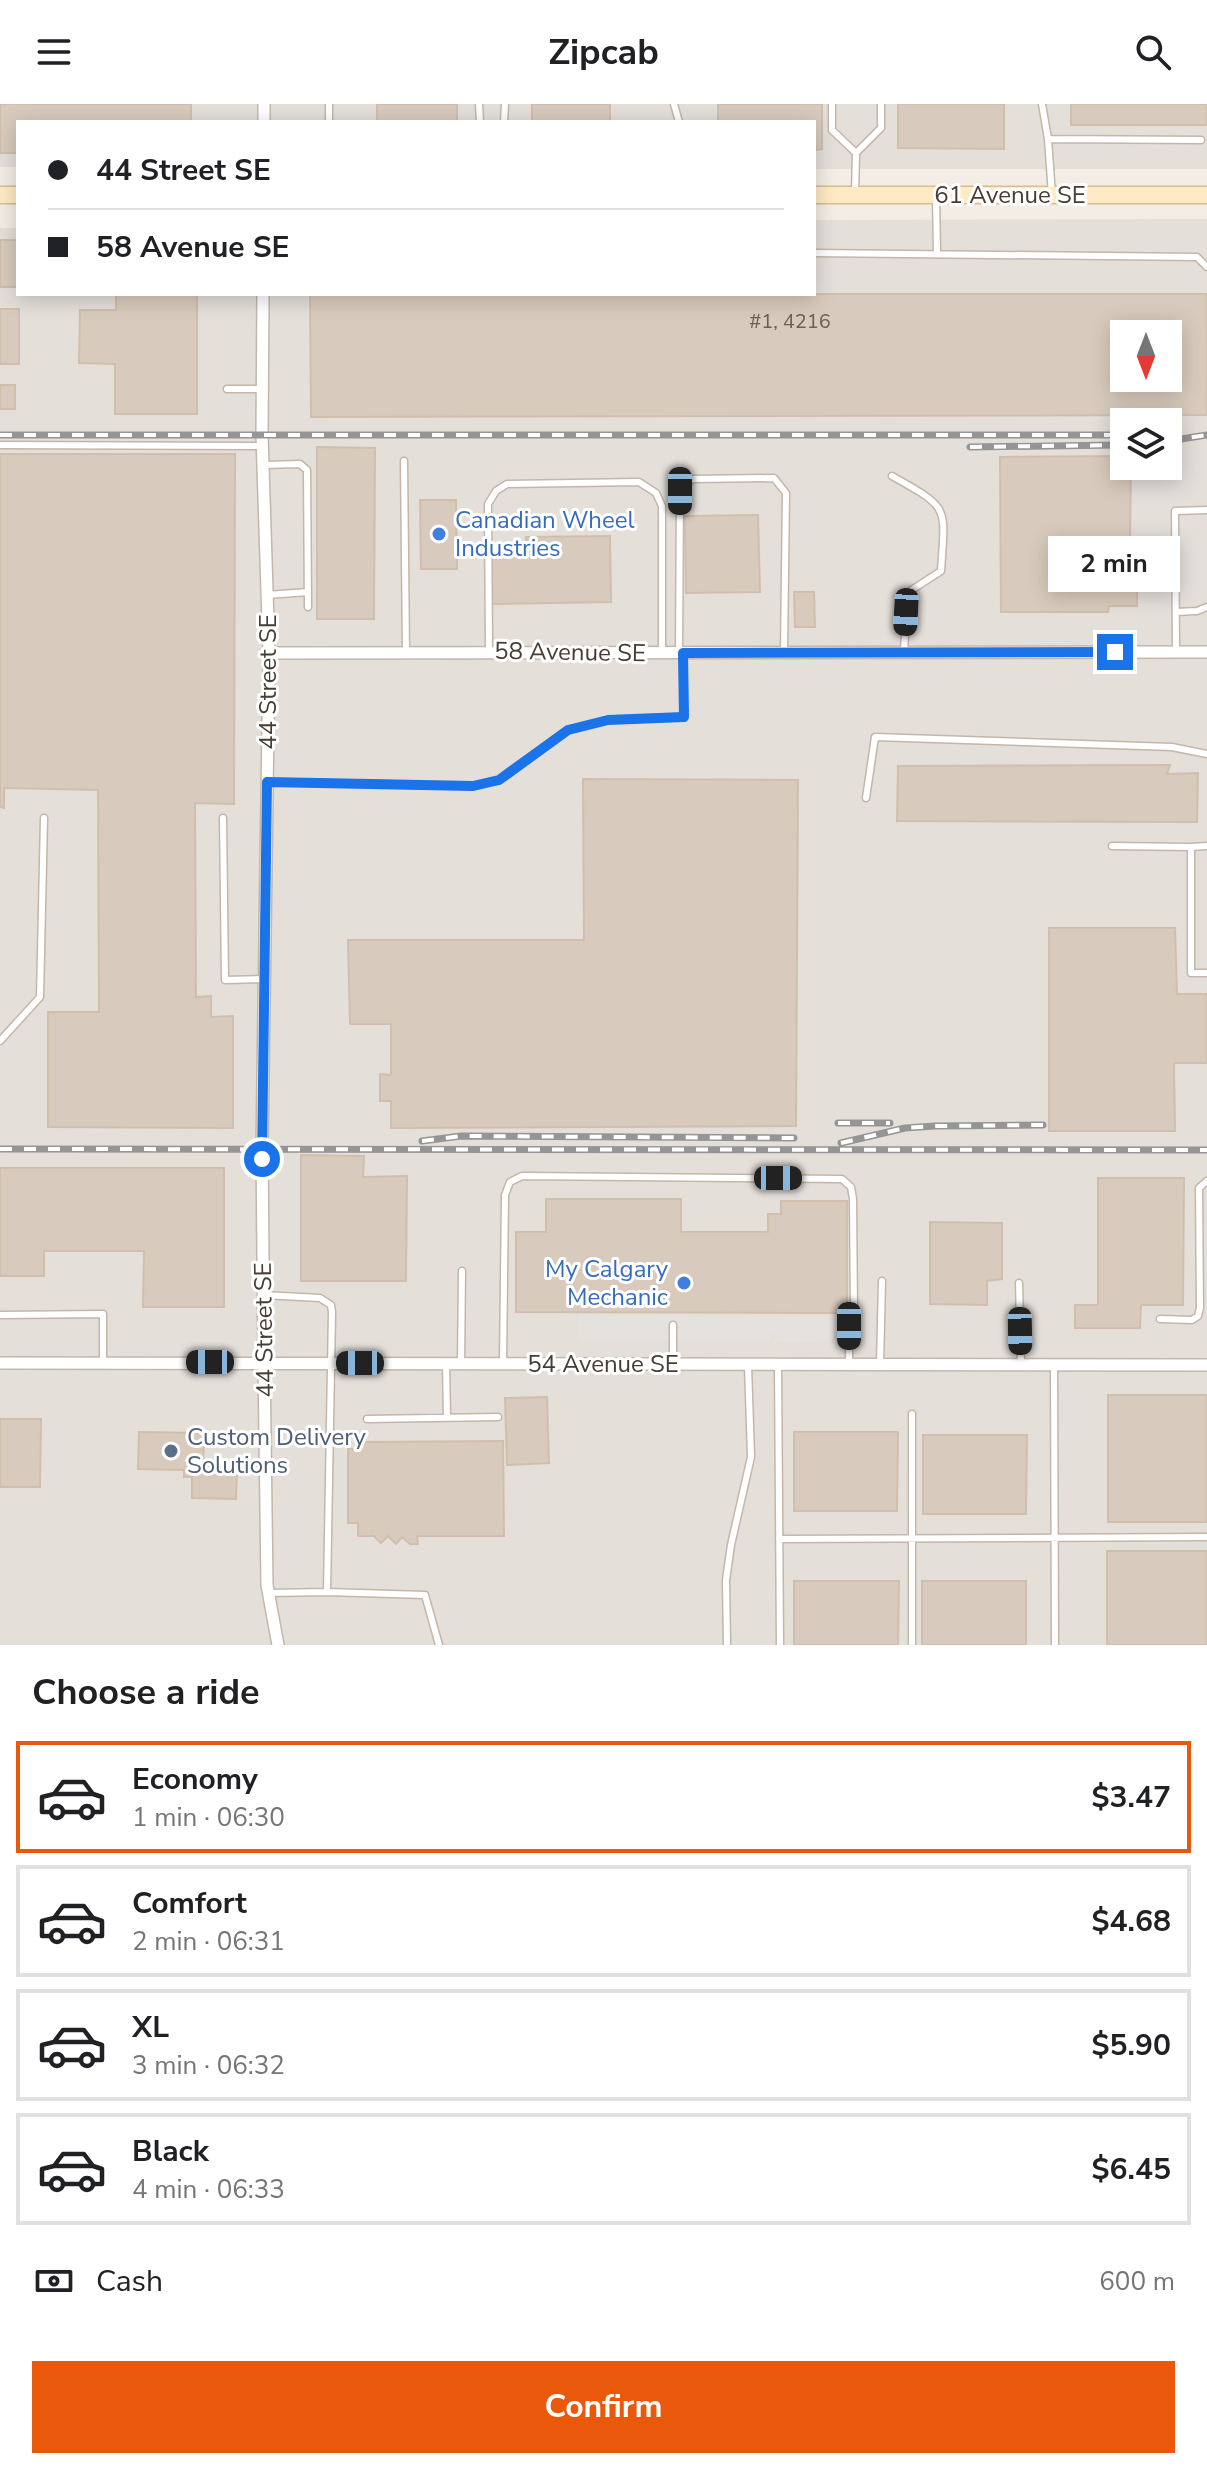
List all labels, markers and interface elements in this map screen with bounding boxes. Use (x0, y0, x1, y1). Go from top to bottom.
text: Zipcab (548, 28, 659, 77)
icon: menu (32, 30, 76, 74)
icon: search (1131, 30, 1175, 74)
text: 44 Street SE (96, 150, 271, 191)
street label: 61 Avenue SE (934, 179, 1086, 211)
text: 58 Avenue SE (96, 227, 289, 268)
house number: #1, 4216 (749, 308, 831, 335)
north arrow (1110, 320, 1182, 392)
map controls (1110, 320, 1182, 480)
button: layers (1110, 408, 1182, 480)
car (668, 467, 692, 515)
place label: Canadian Wheel Industries (455, 504, 635, 564)
marker: Canadian Wheel Industries (430, 525, 448, 543)
callout: 2 min (1049, 536, 1181, 592)
text: 2 min (1080, 546, 1148, 581)
car (893, 587, 919, 637)
street label: 44 Street SE (252, 614, 284, 750)
route end (1097, 634, 1133, 670)
street label: 58 Avenue SE (494, 635, 646, 669)
route start (244, 1141, 280, 1177)
car (754, 1166, 802, 1190)
place label: My Calgary Mechanic (545, 1253, 669, 1313)
street label: 44 Street SE (247, 1262, 281, 1398)
marker: My Calgary Mechanic (675, 1274, 693, 1292)
car (837, 1302, 861, 1350)
car (1008, 1307, 1032, 1355)
street label: 54 Avenue SE (527, 1348, 679, 1380)
car (186, 1350, 234, 1374)
car (336, 1351, 384, 1375)
place label: Custom Delivery Solutions (187, 1421, 367, 1481)
marker: Custom Delivery Solutions (162, 1442, 180, 1460)
text: Choose a ride (32, 1668, 260, 1717)
text: Economy (132, 1759, 258, 1800)
icon: car (36, 1761, 108, 1833)
text: $3.47 (1092, 1777, 1171, 1818)
text: 1 min · 06:30 (132, 1800, 285, 1835)
text: Comfort (132, 1883, 247, 1924)
icon: car (36, 1885, 108, 1957)
text: $4.68 (1092, 1901, 1171, 1942)
text: 2 min · 06:31 (132, 1924, 285, 1959)
text: XL (132, 2007, 169, 2048)
icon: car (36, 2009, 108, 2081)
text: $5.90 (1092, 2025, 1171, 2066)
text: 3 min · 06:32 (132, 2048, 285, 2083)
text: Black (132, 2131, 209, 2172)
icon: car (36, 2133, 108, 2205)
text: $6.45 (1092, 2149, 1171, 2190)
text: 4 min · 06:33 (132, 2172, 285, 2207)
icon: cash (32, 2259, 76, 2303)
text: Cash (96, 2261, 163, 2302)
text: 600 m (1099, 2264, 1175, 2299)
button: Confirm (32, 2361, 1175, 2453)

